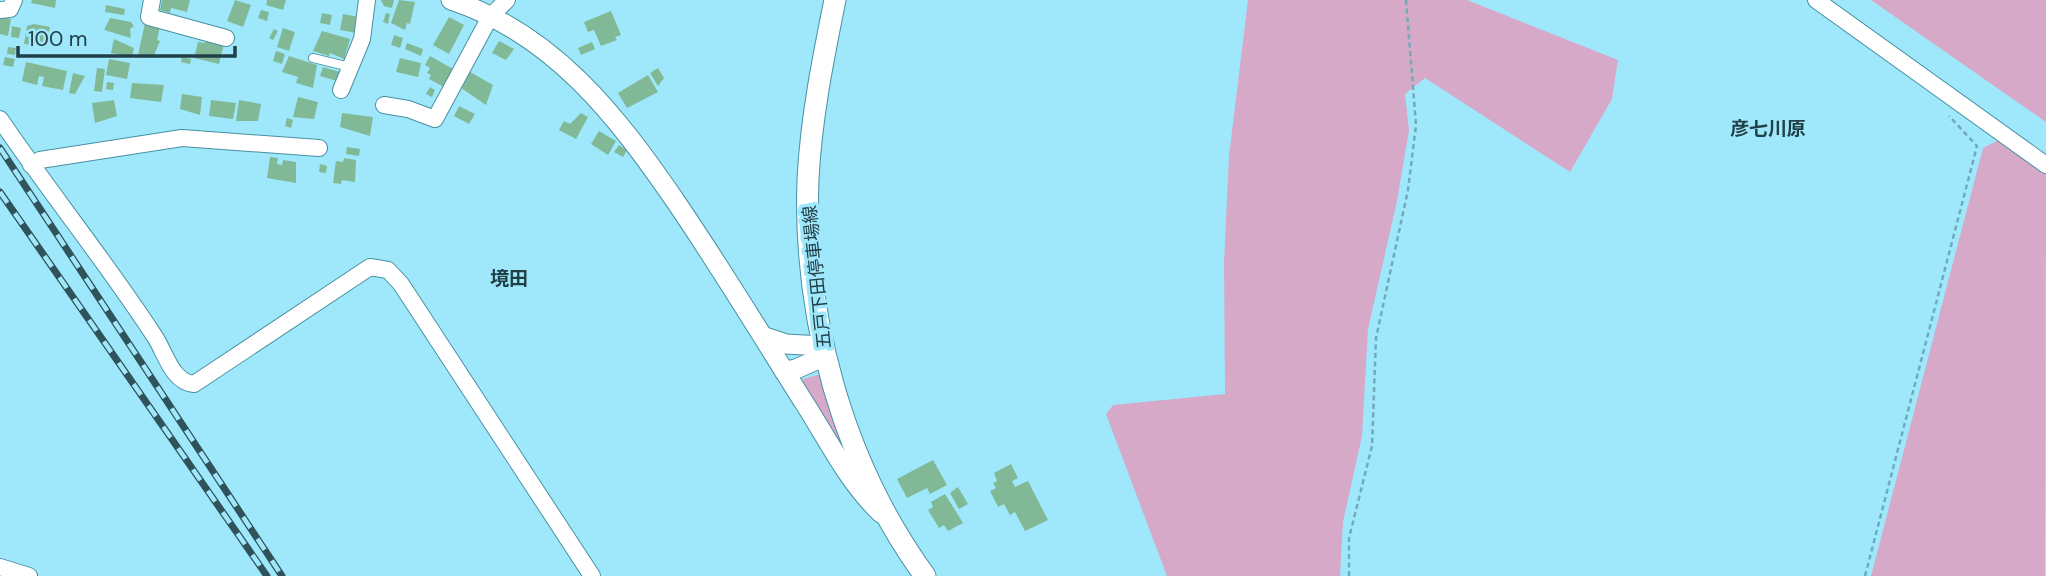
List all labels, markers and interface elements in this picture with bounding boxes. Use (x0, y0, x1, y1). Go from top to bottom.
scale bar (18, 14, 234, 58)
text: 100 m (28, 25, 88, 53)
district label: 彦七川原 (1730, 116, 1806, 141)
street label: 五戸下田停車場線 (798, 204, 836, 350)
district label: 境田 (490, 266, 528, 291)

